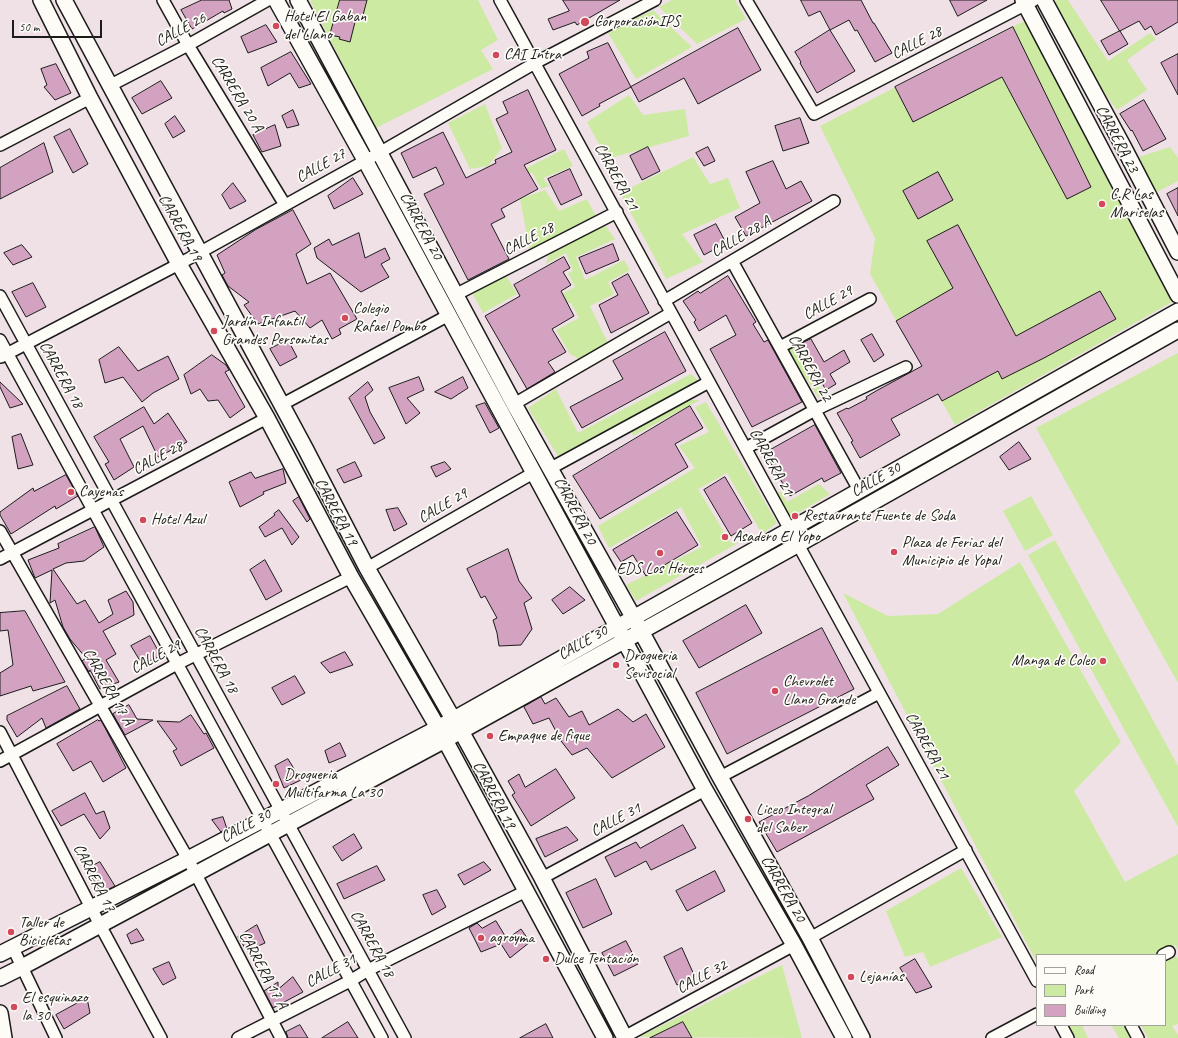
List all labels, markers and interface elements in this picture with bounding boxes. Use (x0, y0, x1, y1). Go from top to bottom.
place label: Hotel El Gaban del Llano (284, 7, 366, 45)
street label: CALLE 26 (153, 9, 209, 51)
scale bar (14, 12, 104, 38)
place label: CorporaciónIPS (594, 12, 680, 32)
marker: CorporaciónIPS (579, 16, 591, 28)
text: 50 m (19, 19, 39, 35)
marker: Hotel El Gaban del Llano (271, 21, 281, 31)
street label: CALLE 28 (889, 22, 945, 64)
place label: CAI Intra (504, 45, 561, 65)
marker: CAI Intra (491, 50, 501, 60)
street label: CARRERA 20 A (207, 52, 267, 136)
street label: CARRERA 23 (1091, 102, 1143, 176)
street label: CARRERA 21 (590, 140, 642, 214)
street label: CALLE 27 (293, 145, 349, 187)
place label: C.R Las Mariselas (1110, 185, 1163, 223)
street label: CARRERA 20 (395, 189, 447, 263)
street label: CARRERA 19 (154, 191, 206, 265)
marker: C.R Las Mariselas (1097, 199, 1107, 209)
street label: CALLE 28 A (708, 212, 774, 262)
street label: CALLE 28 (501, 218, 557, 260)
street label: CALLE 29 (800, 282, 856, 324)
place label: Colegio Rafael Pombo (353, 299, 425, 337)
place label: Jardín Infantil Grandes Personitas (222, 312, 328, 350)
marker: Colegio Rafael Pombo (340, 313, 350, 323)
marker: Jardín Infantil Grandes Personitas (209, 326, 219, 336)
street label: CARRERA 22 (784, 331, 836, 405)
street label: CARRERA 18 (35, 338, 87, 412)
street label: CARRERA 21 (745, 425, 797, 499)
street label: CALLE 28 (130, 437, 186, 479)
street label: CALLE 30 (848, 459, 904, 501)
street label: CARRERA 20 (549, 474, 601, 548)
street label: CARRERA 19 (310, 475, 362, 549)
place label: Cayenas (79, 482, 123, 502)
street label: CALLE 29 (415, 484, 471, 528)
marker: Cayenas (66, 487, 76, 497)
place label: Restaurante Fuente de Soda (803, 506, 955, 526)
place label: Hotel Azul (151, 510, 205, 530)
marker: Restaurante Fuente de Soda (790, 511, 800, 521)
marker: Hotel Azul (138, 515, 148, 525)
place label: Asadero El Yopo (733, 527, 820, 547)
marker: Asadero El Yopo (720, 532, 730, 542)
place label: Plaza de Ferias del Municipio de Yopal (902, 533, 1001, 571)
marker: Plaza de Ferias del Municipio de Yopal (889, 547, 899, 557)
marker: EDS Los Héroes (655, 548, 665, 558)
place label: EDS Los Héroes (617, 559, 703, 579)
street label: CALLE 30 (555, 622, 611, 664)
street label: CARRERA 18 (190, 623, 242, 697)
street label: CALLE 29 (128, 636, 184, 678)
street label: CARRERA 17 A (78, 645, 138, 729)
place label: Drogueria Sevisocial (624, 646, 677, 684)
place label: Manga de Coleo (1011, 651, 1095, 671)
marker: Manga de Coleo (1098, 656, 1108, 666)
marker: Drogueria Sevisocial (611, 660, 621, 670)
place label: Chevrolet Llano Grande (783, 672, 856, 710)
marker: Chevrolet Llano Grande (770, 686, 780, 696)
street label: CARRERA 21 (901, 709, 953, 783)
place label: Empaque de fique (498, 726, 589, 746)
marker: Empaque de fique (485, 731, 495, 741)
street label: CARRERA 19 (468, 758, 520, 832)
place label: Drogueria Multifarma La 30 (284, 765, 382, 803)
marker: Drogueria Multifarma La 30 (271, 779, 281, 789)
street label: CALLE 31 (588, 799, 644, 841)
place label: Liceo Integral del Saber (756, 800, 831, 838)
street label: CALLE 30 (218, 805, 274, 847)
marker: Liceo Integral del Saber (743, 814, 753, 824)
street label: CARRERA 17 (69, 841, 119, 915)
street label: CARRERA 20 (756, 852, 810, 926)
street label: CARRERA 18 (346, 907, 398, 981)
place label: Taller de Bicicletas (19, 913, 70, 951)
marker: Taller de Bicicletas (6, 927, 16, 937)
street label: CARRERA 17 A (234, 928, 292, 1012)
place label: agroyma (489, 928, 534, 948)
marker: agroyma (476, 933, 486, 943)
place label: Dulce Tentación (554, 949, 639, 969)
street label: CALLE 31 (303, 950, 359, 992)
marker: Dulce Tentación (541, 954, 551, 964)
legend (1036, 954, 1166, 1026)
street label: CALLE 32 (674, 956, 730, 998)
text: Road (1074, 962, 1094, 978)
place label: Lejanías (859, 967, 903, 987)
marker: Lejanías (846, 972, 856, 982)
text: Park (1074, 982, 1093, 998)
place label: El esquinazo la 30 (22, 988, 88, 1026)
marker: El esquinazo la 30 (9, 1002, 19, 1012)
text: Building (1074, 1002, 1106, 1018)

